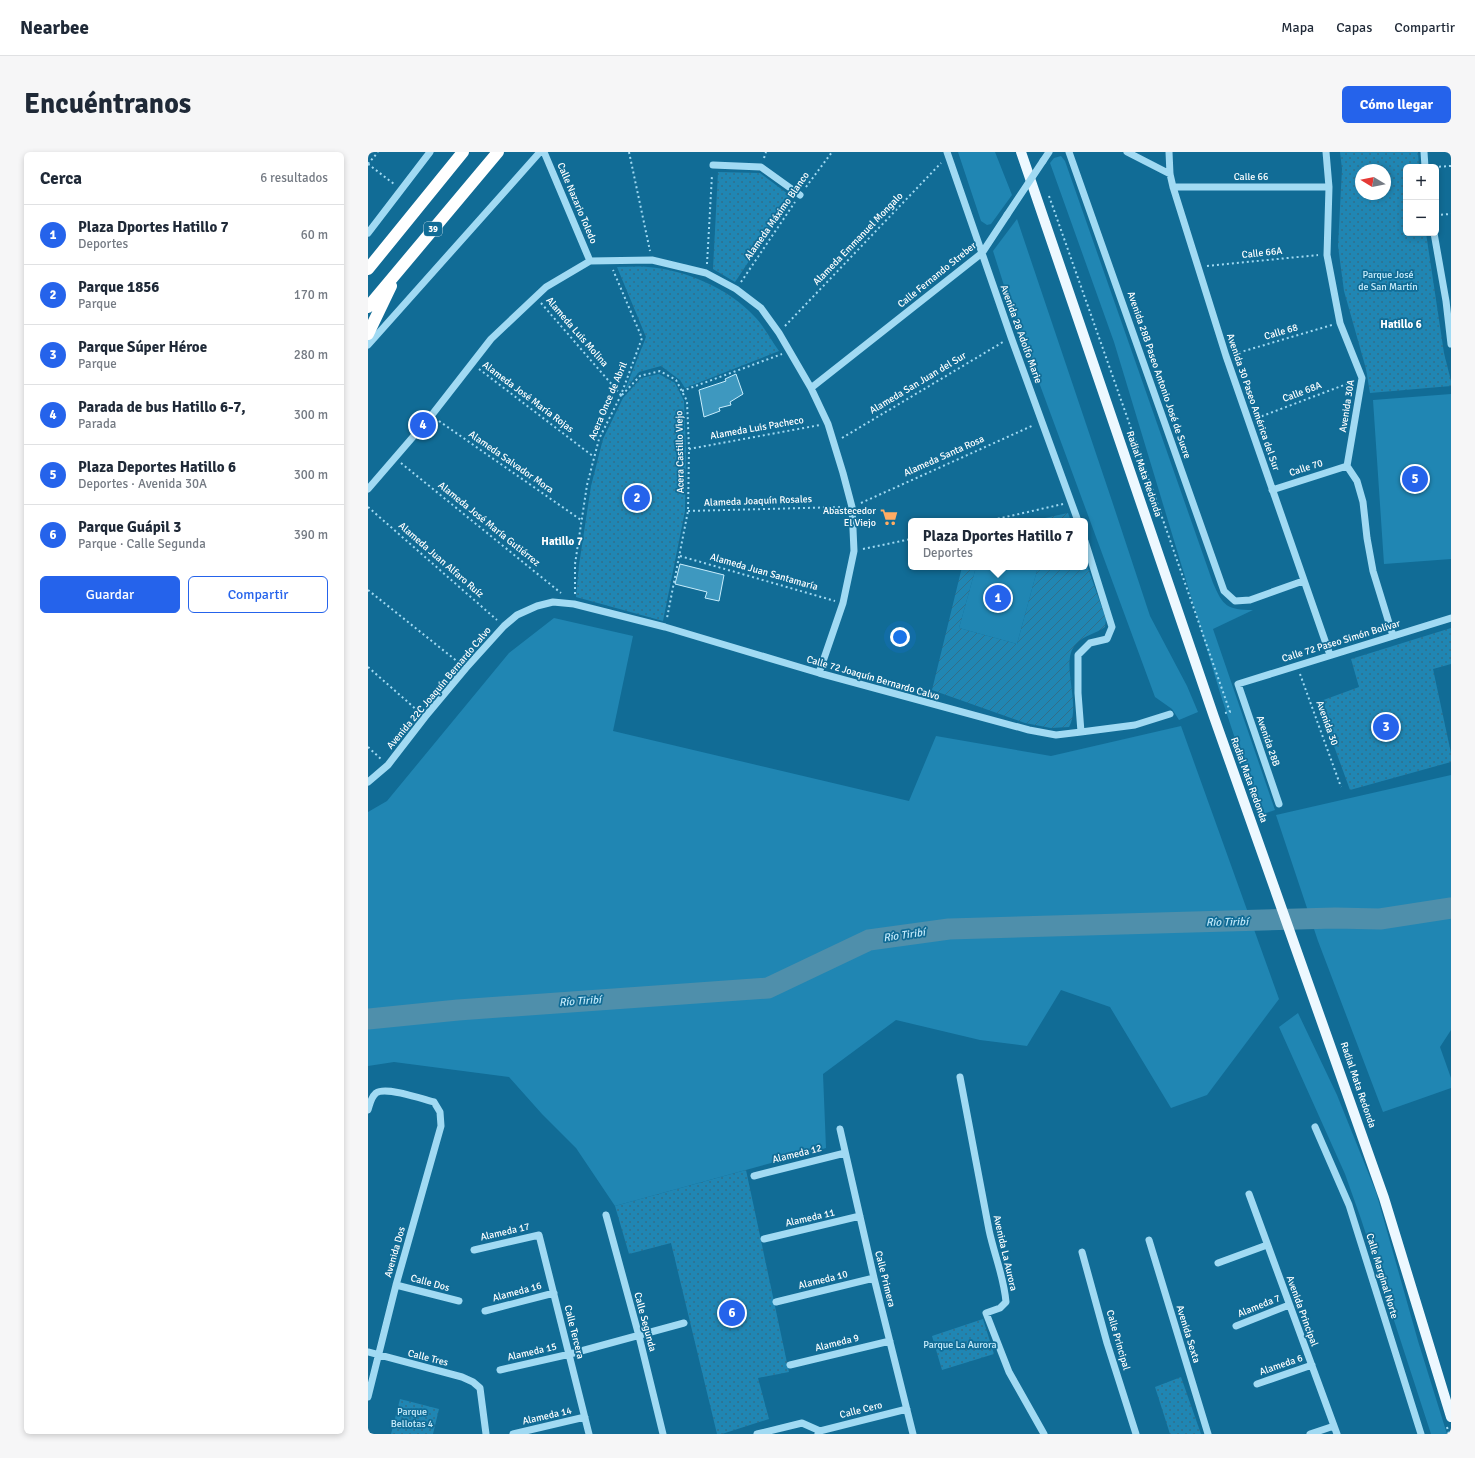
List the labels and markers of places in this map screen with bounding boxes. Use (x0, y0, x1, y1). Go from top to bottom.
pin: 4 (410, 410, 436, 440)
pin: 5 (1402, 464, 1428, 494)
pin: 2 (624, 483, 650, 513)
place label: Abastecedor El Viejo (823, 505, 876, 529)
supermarket icon: Abastecedor El Viejo (879, 507, 899, 527)
pin: 1 (985, 583, 1011, 613)
pin: 3 (1373, 712, 1399, 742)
pin: 6 (719, 1298, 745, 1328)

